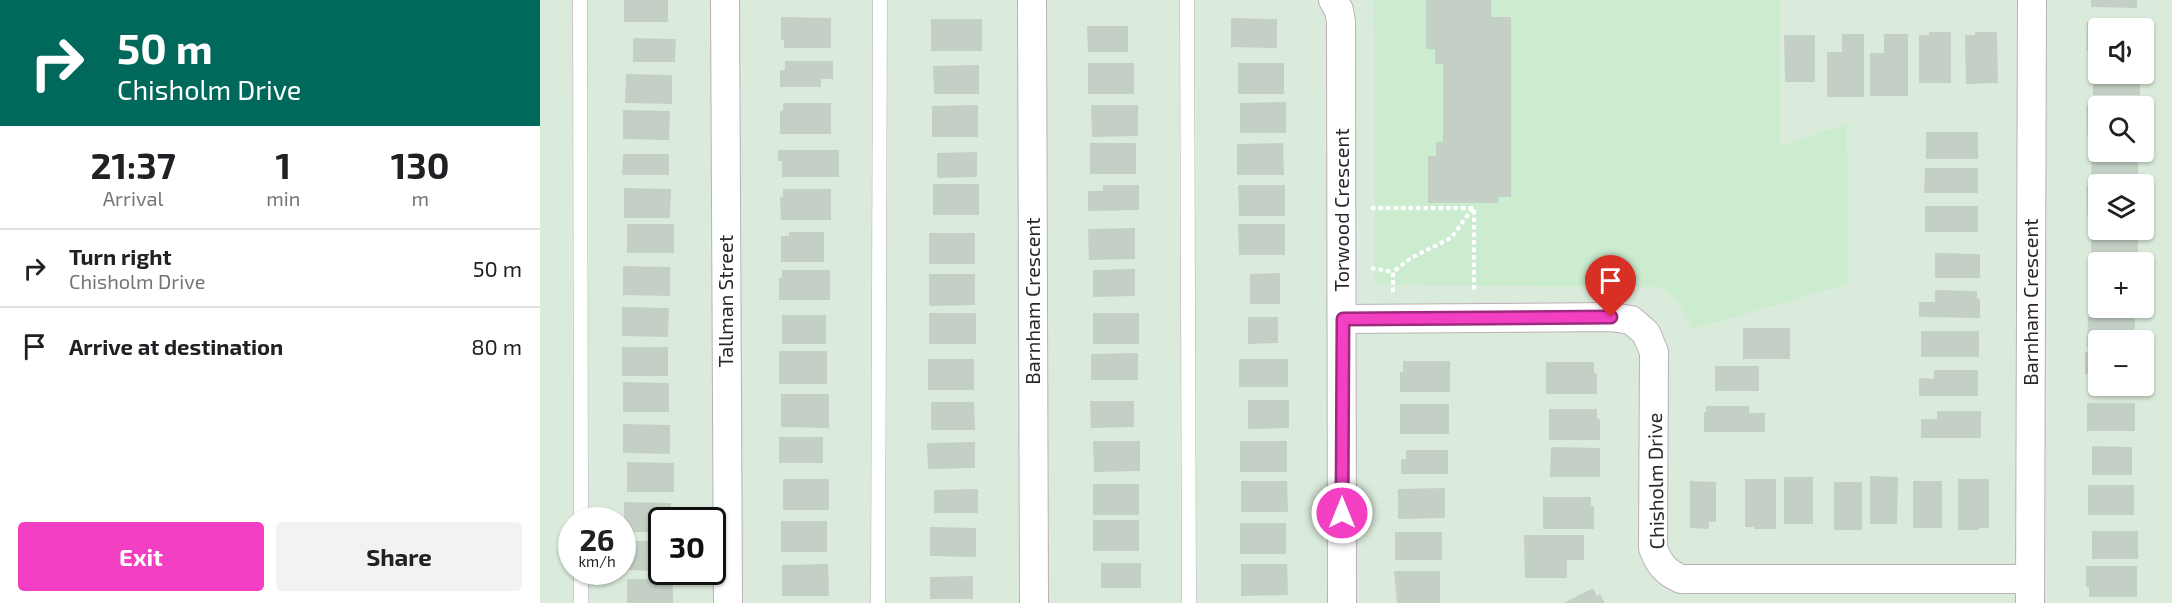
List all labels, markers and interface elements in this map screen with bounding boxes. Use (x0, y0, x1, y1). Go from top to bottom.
map controls (2088, 18, 2154, 396)
button: sound (2088, 18, 2154, 84)
text: 50 m (117, 22, 213, 72)
icon: right (18, 24, 96, 102)
text: Chisholm Drive (117, 73, 301, 105)
button: search (2088, 96, 2154, 162)
street label: Torwood Crescent (1329, 128, 1353, 292)
text: 21:37 (91, 143, 176, 186)
text: 1 (275, 143, 291, 186)
text: 130 (391, 143, 449, 186)
button: layers (2088, 174, 2154, 240)
text: Arrival (103, 186, 164, 210)
text: min (266, 186, 300, 210)
text: m (411, 186, 429, 210)
street label: Barnham Crescent (1020, 217, 1044, 385)
street label: Barnham Crescent (2018, 218, 2042, 386)
street label: Tallman Street (713, 234, 737, 367)
text: Turn right (69, 243, 171, 269)
icon: right (18, 252, 51, 285)
button: + (2088, 252, 2154, 318)
text: 50 m (473, 255, 522, 281)
pin (1585, 255, 1636, 317)
icon: arrive (1594, 264, 1627, 297)
text: Chisholm Drive (69, 269, 206, 293)
icon: arrive (18, 330, 51, 363)
button: − (2088, 330, 2154, 396)
text: Arrive at destination (69, 333, 283, 359)
text: 80 m (471, 333, 522, 359)
street label: Chisholm Drive (1642, 413, 1668, 549)
position arrow (1310, 481, 1374, 545)
speed limit sign: 30 (648, 507, 726, 585)
text: 26 (579, 521, 615, 557)
button: Exit (18, 522, 264, 591)
button: Share (276, 522, 522, 591)
text: km/h (578, 552, 616, 570)

